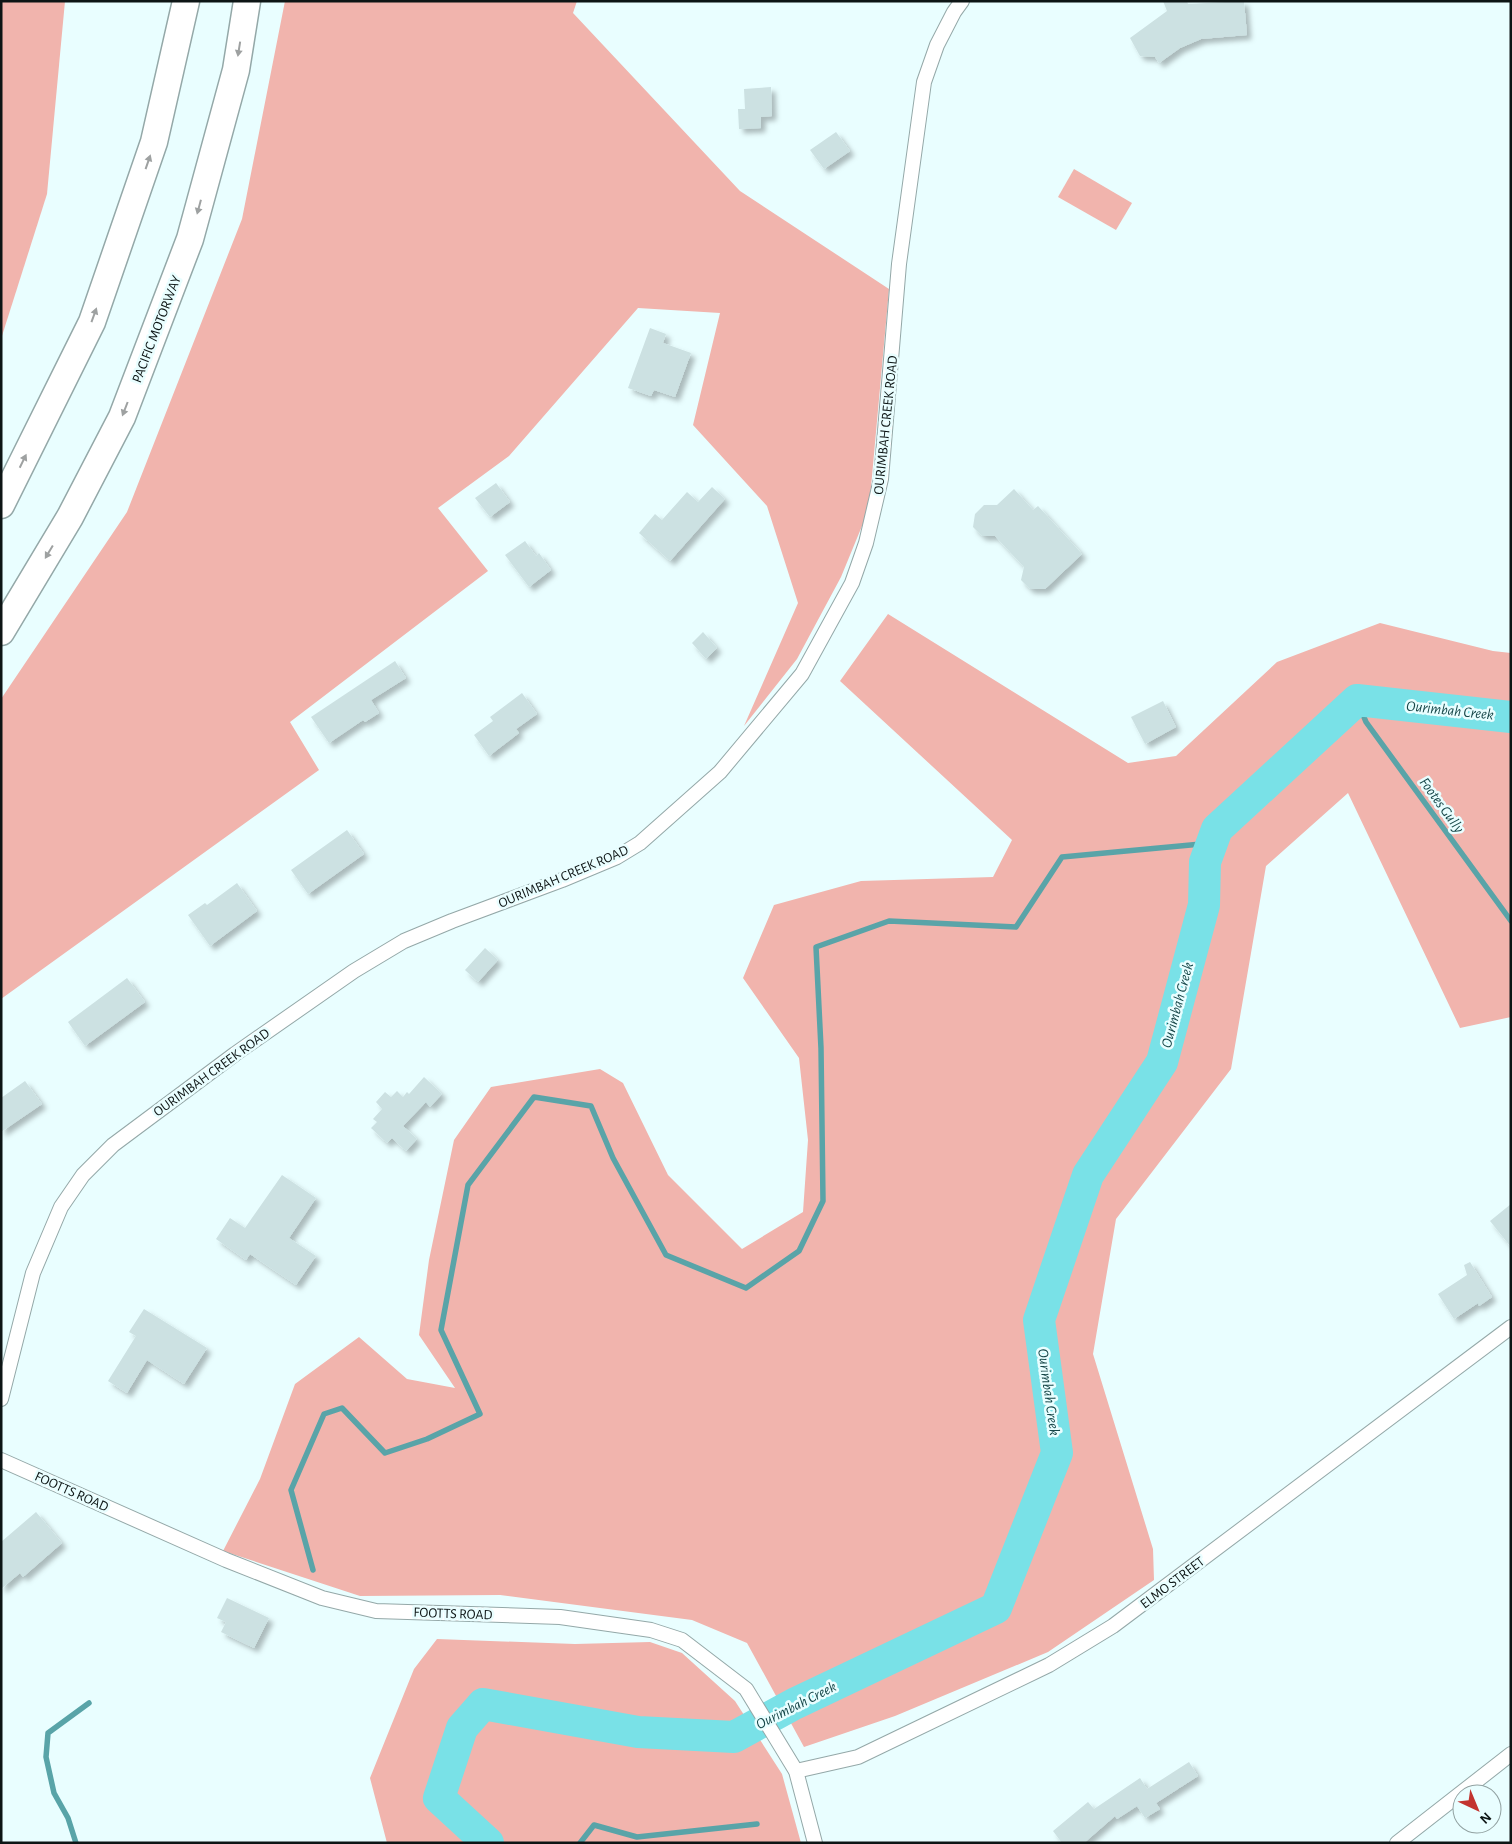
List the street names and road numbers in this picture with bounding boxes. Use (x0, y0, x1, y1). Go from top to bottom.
street label: PACIFIC MOTORWAY (130, 273, 184, 385)
street label: OURIMBAH CREEK ROAD (872, 355, 900, 495)
street label: OURIMBAH CREEK ROAD (496, 843, 630, 911)
street label: OURIMBAH CREEK ROAD (151, 1026, 272, 1120)
street label: FOOTTS ROAD (33, 1469, 111, 1514)
street label: ELMO STREET (1138, 1554, 1207, 1611)
street label: FOOTTS ROAD (413, 1606, 493, 1622)

